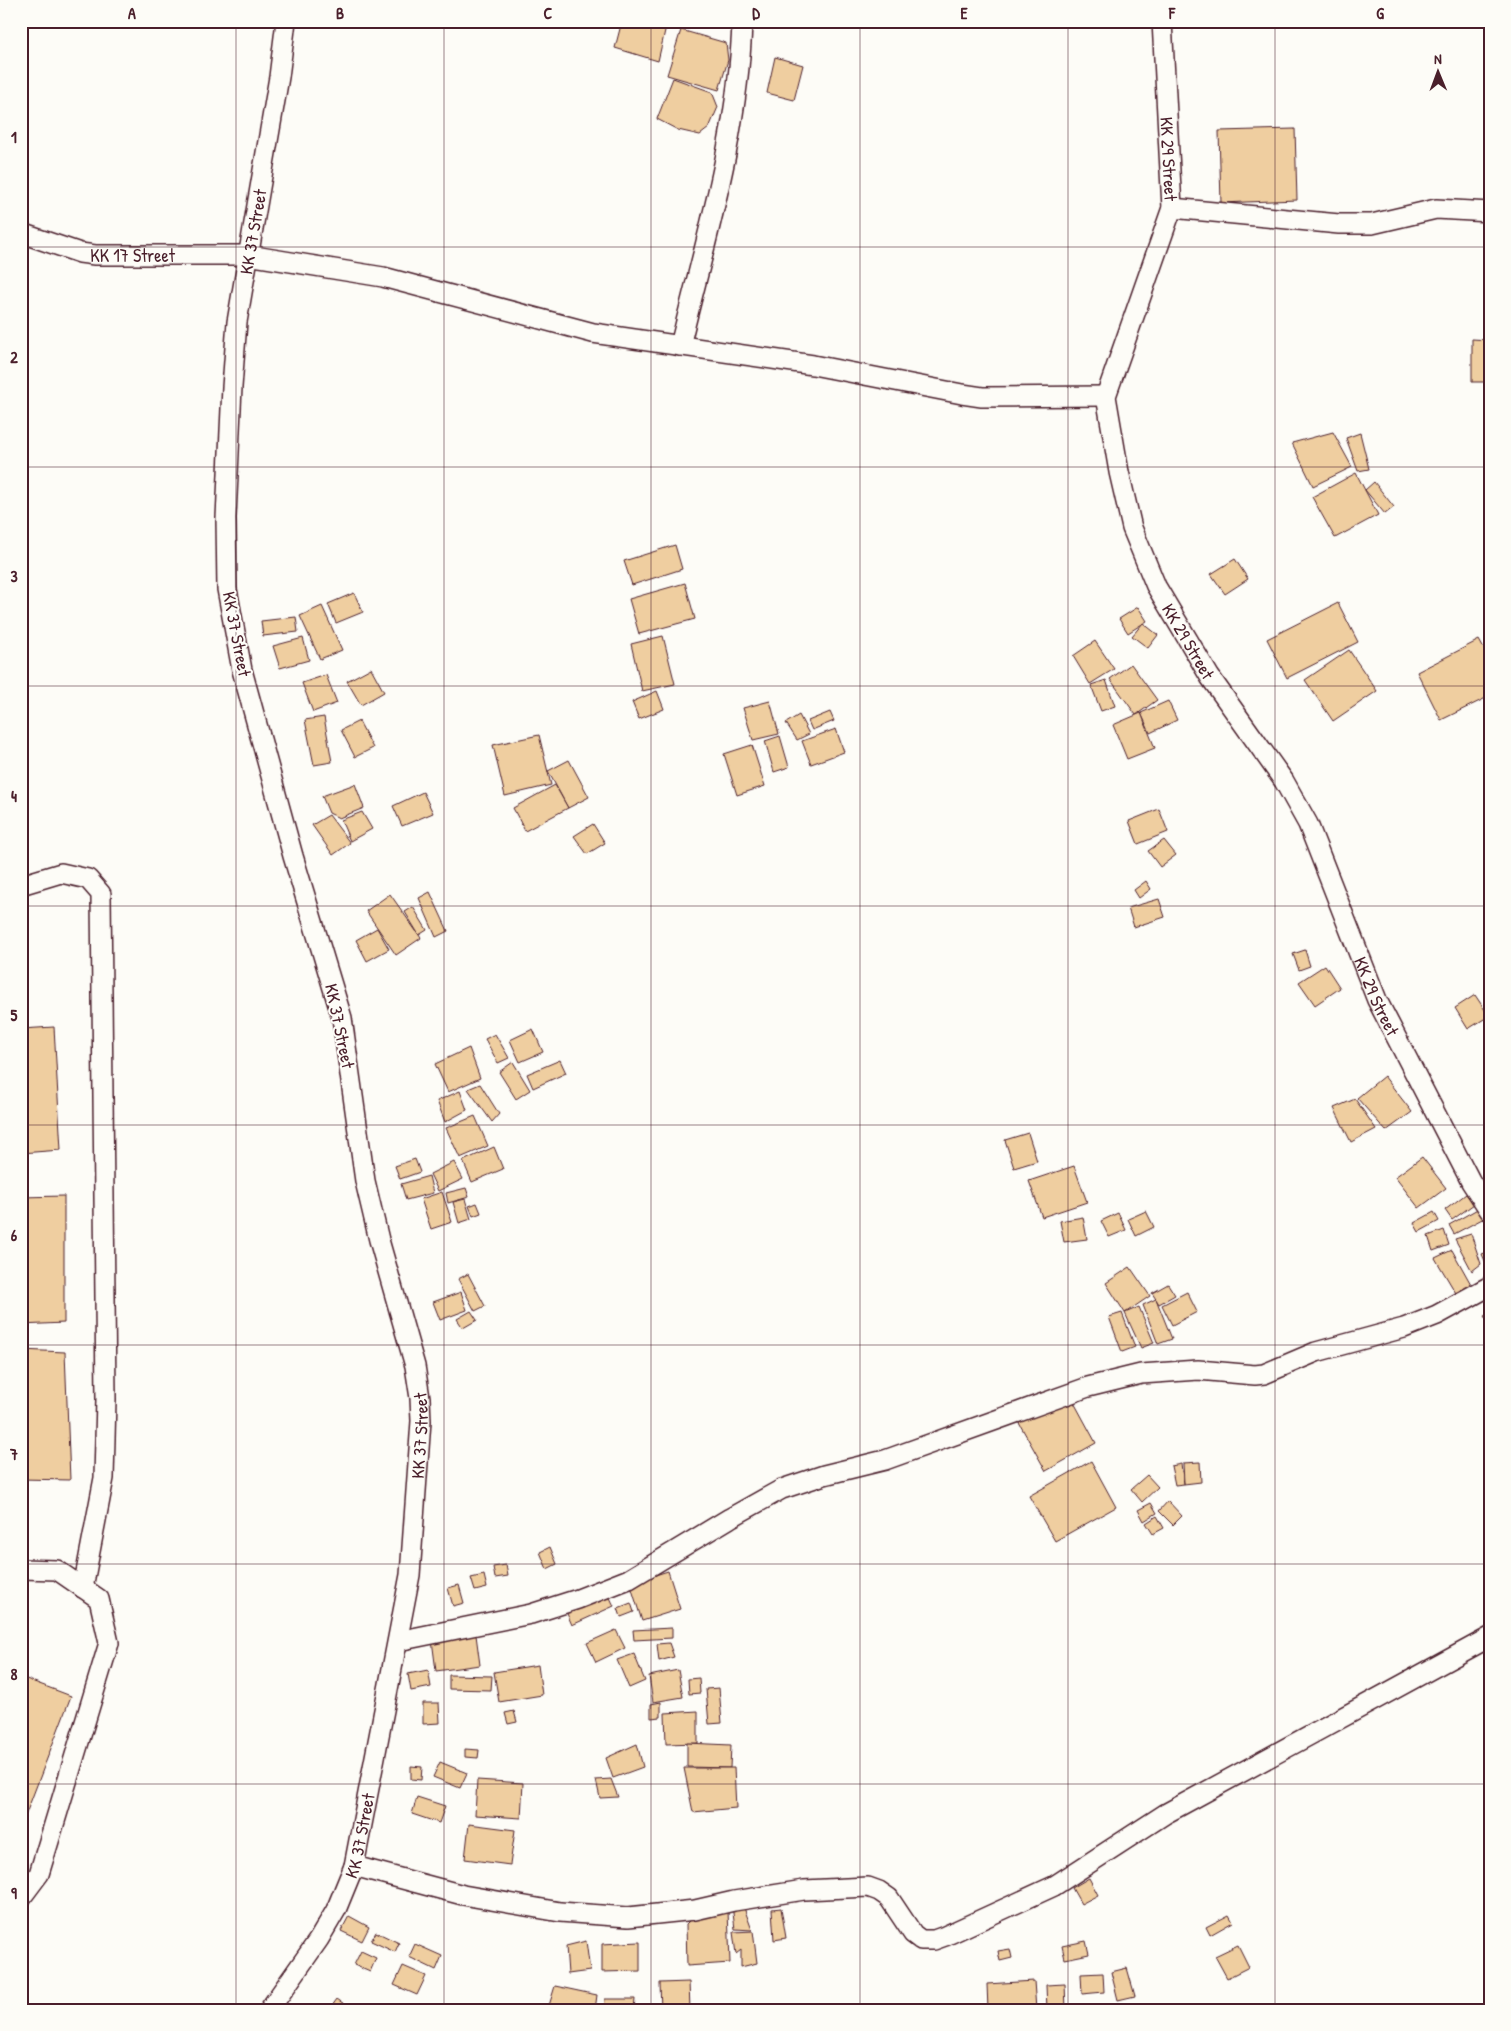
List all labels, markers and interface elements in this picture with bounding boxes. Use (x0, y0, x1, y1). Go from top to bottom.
text: A (128, 2, 136, 24)
text: B (336, 2, 344, 24)
text: C (544, 2, 553, 24)
text: D (752, 2, 760, 24)
text: E (960, 2, 968, 24)
text: F (1168, 2, 1176, 24)
text: G (1376, 2, 1384, 24)
north arrow (1414, 48, 1464, 98)
text: N (1434, 49, 1442, 68)
street label: KK 29 Street (1155, 116, 1184, 202)
text: 1 (11, 126, 17, 148)
street label: KK 37 Street (233, 186, 272, 276)
street label: KK 17 Street (90, 243, 176, 268)
text: 2 (10, 346, 18, 368)
text: 3 (10, 565, 18, 587)
street label: KK 37 Street (217, 589, 258, 679)
street label: KK 29 Street (1157, 599, 1221, 684)
text: 4 (11, 785, 17, 807)
street label: KK 29 Street (1349, 953, 1406, 1041)
street label: KK 37 Street (319, 981, 361, 1071)
text: 5 (11, 1004, 18, 1026)
text: 6 (11, 1224, 18, 1246)
street label: KK 37 Street (404, 1390, 434, 1480)
text: 7 (9, 1443, 18, 1465)
text: 8 (11, 1663, 18, 1685)
street label: KK 37 Street (338, 1790, 380, 1882)
text: 9 (11, 1882, 17, 1904)

